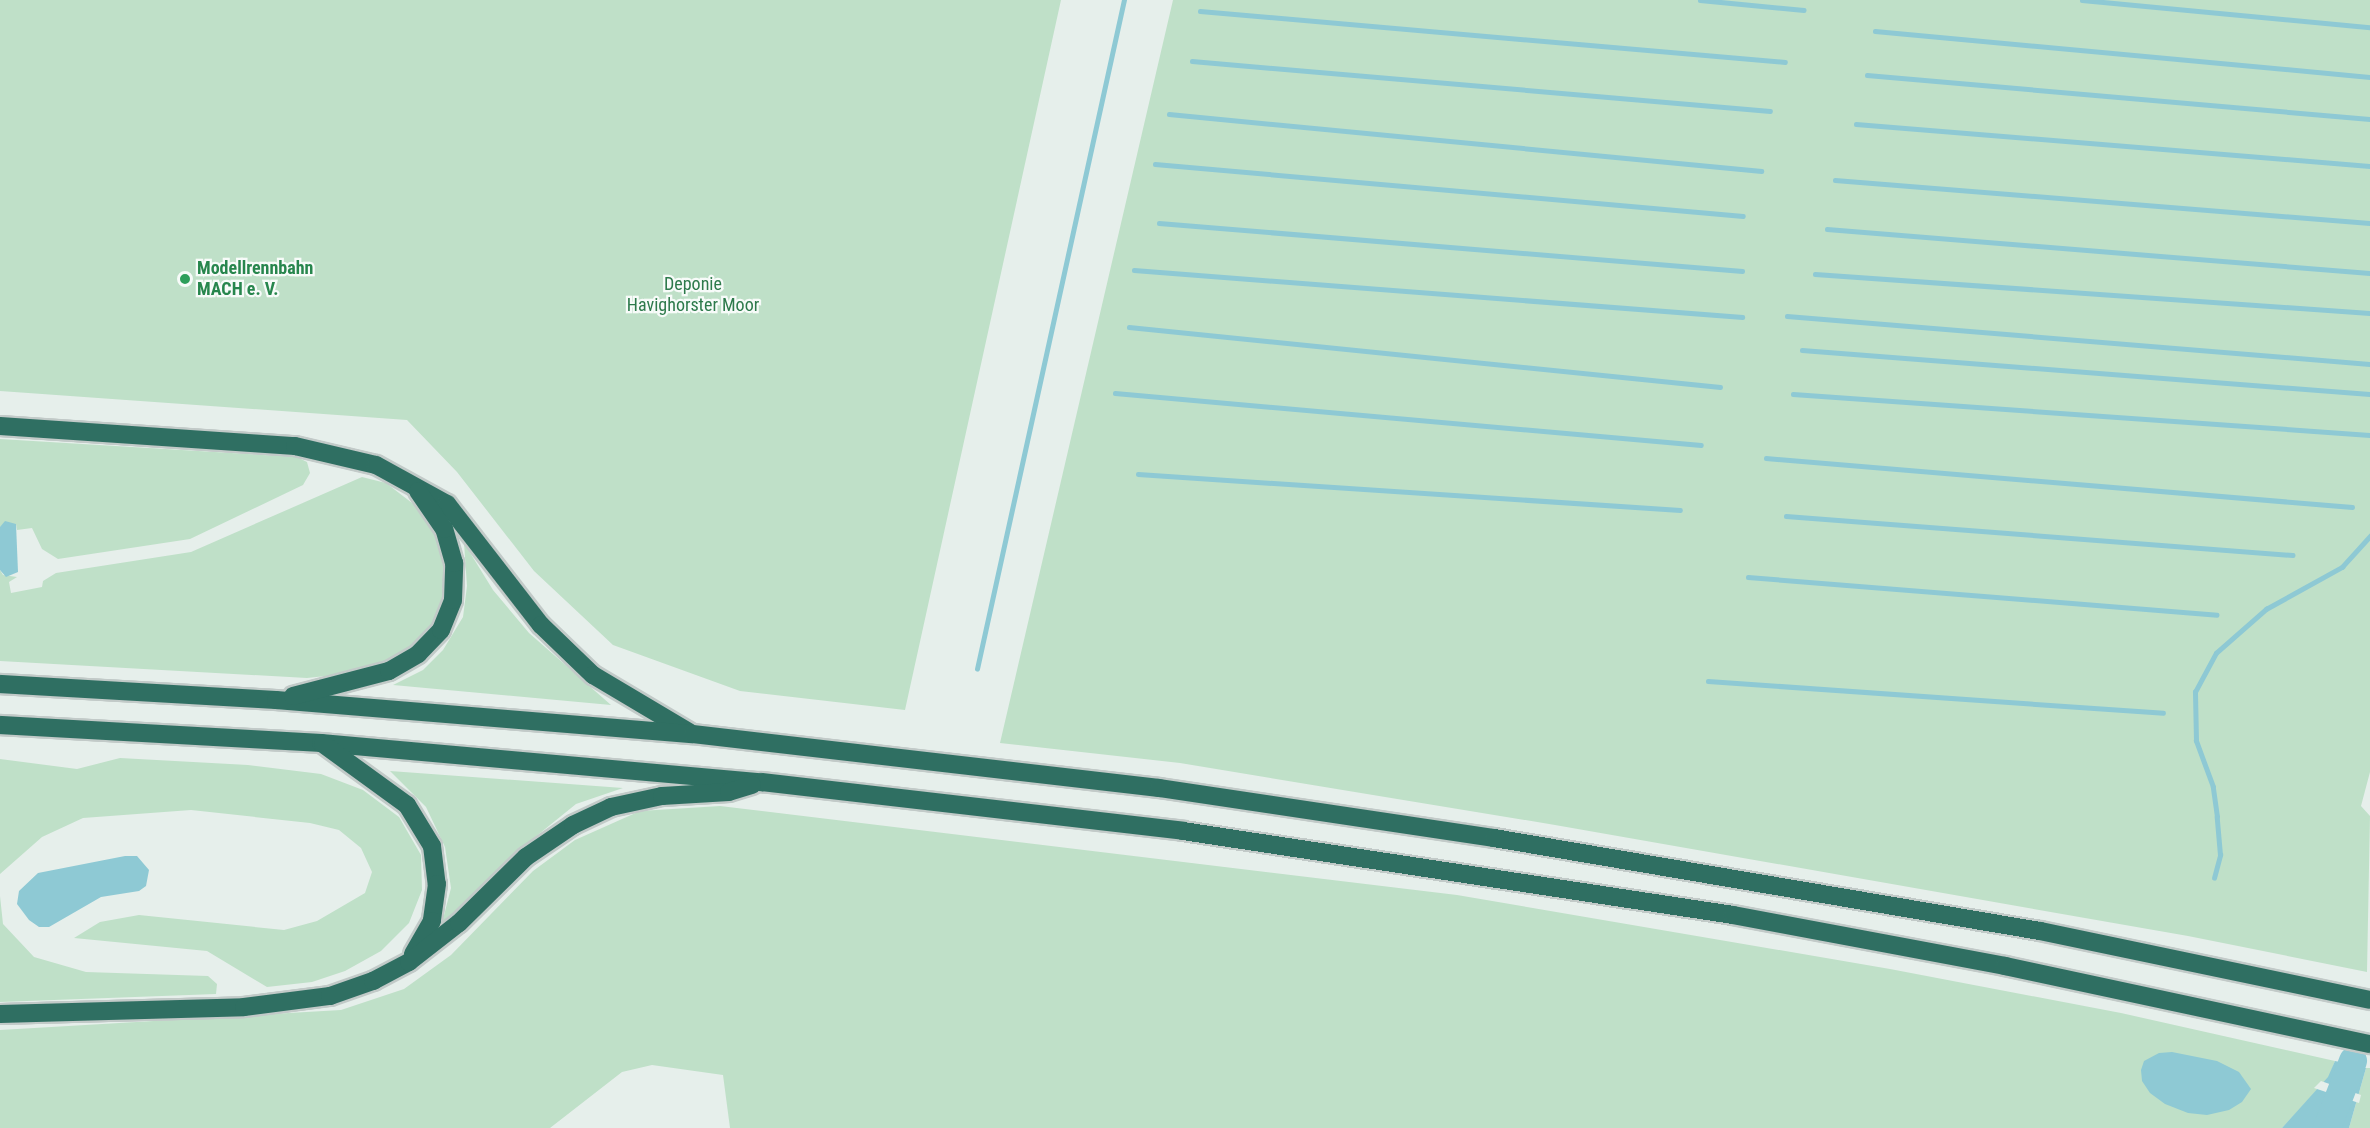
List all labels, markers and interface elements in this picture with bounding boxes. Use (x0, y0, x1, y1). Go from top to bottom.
place label: Modellrennbahn MACH e. V. (197, 258, 313, 300)
marker: Modellrennbahn MACH e. V. (178, 272, 192, 286)
park label: Deponie Havighorster Moor (627, 274, 759, 316)

